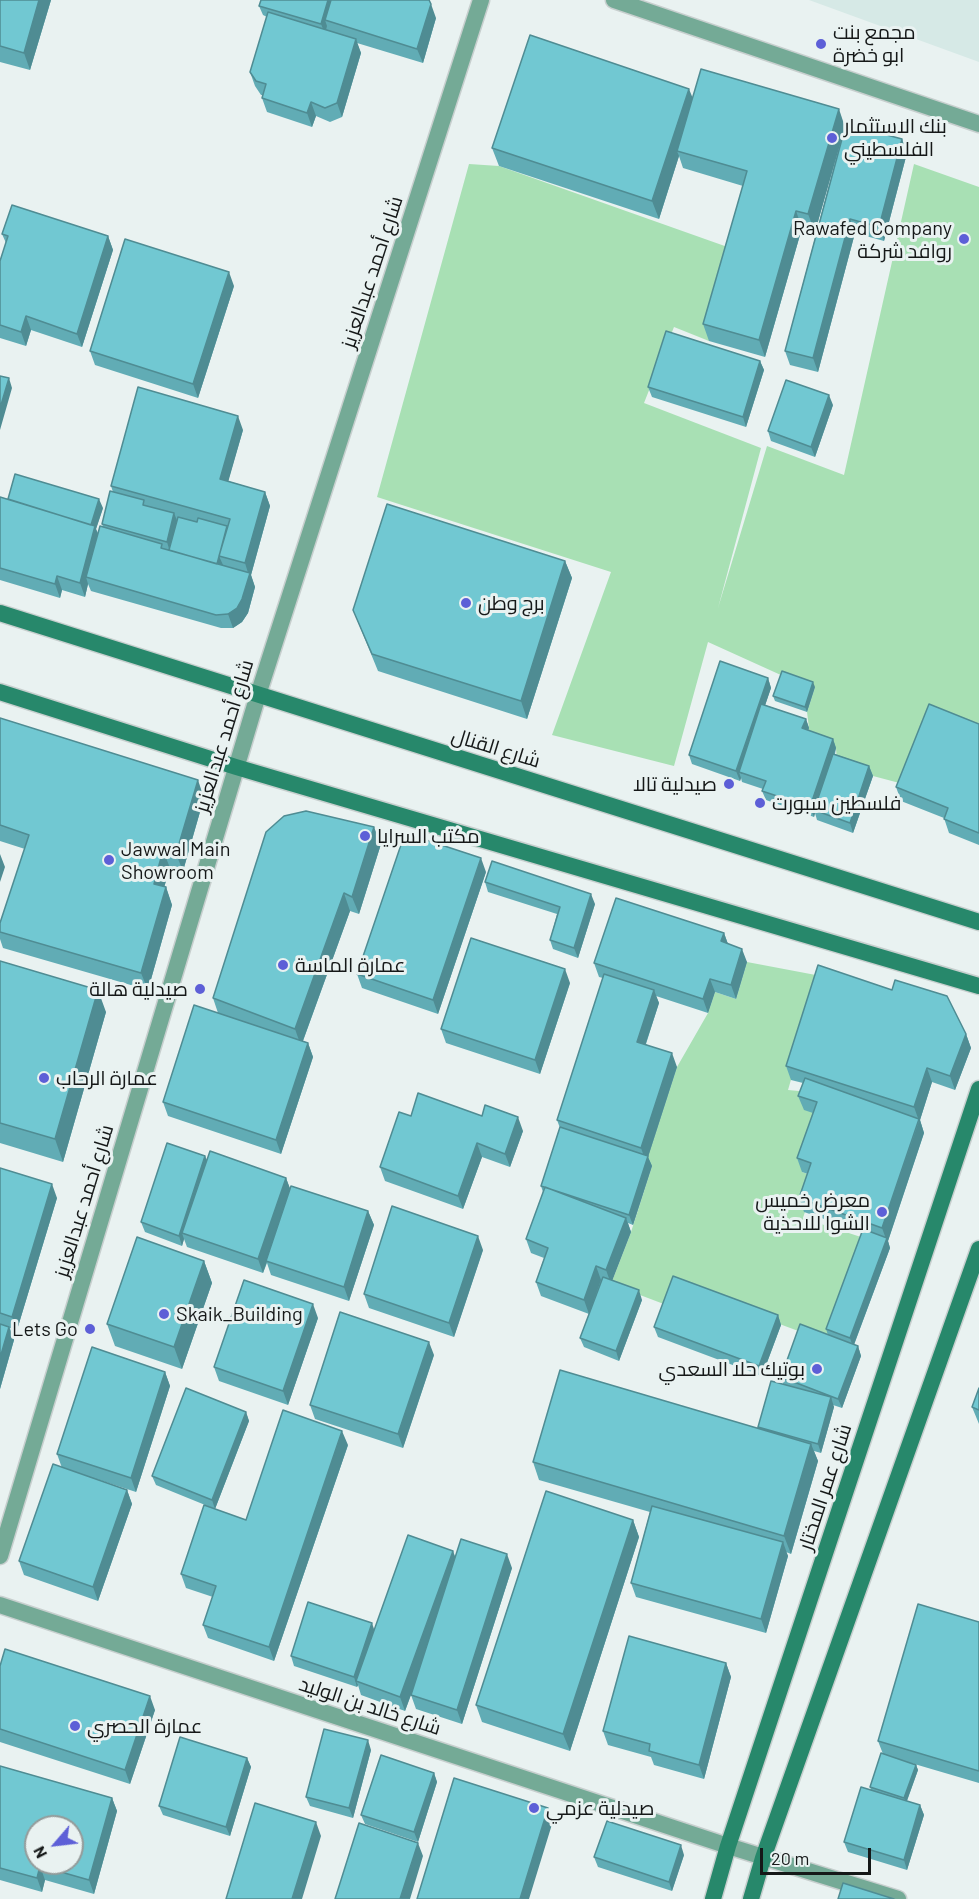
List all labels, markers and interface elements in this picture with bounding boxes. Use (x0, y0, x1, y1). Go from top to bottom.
place label: مجمع بنت ابو خضرة (833, 20, 916, 67)
marker: مجمع بنت ابو خضرة (814, 37, 828, 51)
place label: بنك الاستثمار الفلسطيني (844, 114, 947, 161)
marker: بنك الاستثمار الفلسطيني (825, 131, 839, 145)
street label: شارع أحمد عبدالعزيز (336, 193, 408, 351)
place label: Rawafed Company روافد شركة (793, 216, 952, 263)
marker: Rawafed Company روافد شركة (957, 232, 971, 246)
place label: برج وطن (478, 591, 545, 615)
marker: برج وطن (459, 596, 473, 610)
street label: شارع أحمد عبدالعزيز (189, 657, 259, 815)
street label: شارع القنال (449, 723, 543, 773)
place label: صيدلية تالا (633, 772, 717, 796)
marker: صيدلية تالا (722, 777, 736, 791)
place label: فلسطين سبورت (772, 791, 901, 815)
marker: فلسطين سبورت (753, 796, 767, 810)
place label: مكتب السرايا (377, 824, 480, 848)
marker: مكتب السرايا (358, 829, 372, 843)
place label: Jawwal Main Showroom (121, 837, 230, 884)
marker: Jawwal Main Showroom (102, 853, 116, 867)
place label: عمارة الماسة (295, 953, 406, 977)
marker: عمارة الماسة (276, 958, 290, 972)
place label: صيدلية هالة (89, 977, 188, 1001)
marker: صيدلية هالة (193, 982, 207, 996)
place label: عمارة الرحاب (56, 1066, 158, 1090)
marker: عمارة الرحاب (37, 1071, 51, 1085)
street label: شارع أحمد عبدالعزيز (49, 1122, 119, 1280)
place label: معرض خميس الشوا للاحذية (755, 1188, 870, 1235)
marker: معرض خميس الشوا للاحذية (875, 1205, 889, 1219)
place label: Skaik_Building (176, 1302, 303, 1326)
marker: Skaik_Building (157, 1307, 171, 1321)
place label: Lets Go (12, 1317, 78, 1341)
marker: Lets Go (83, 1322, 97, 1336)
place label: بوتيك حلا السعدي (659, 1357, 805, 1381)
marker: بوتيك حلا السعدي (810, 1362, 824, 1376)
street label: شارع عمر المختار (793, 1421, 857, 1553)
street label: شارع خالد بن الوليد (296, 1672, 444, 1740)
place label: عمارة الحصري (87, 1714, 202, 1738)
marker: عمارة الحصري (68, 1719, 82, 1733)
place label: صيدلية عزمي (546, 1796, 654, 1820)
marker: صيدلية عزمي (527, 1801, 541, 1815)
north arrow (24, 1815, 84, 1875)
scale bar (763, 1836, 874, 1874)
text: N (29, 1844, 50, 1862)
text: 20 m (771, 1847, 809, 1869)

